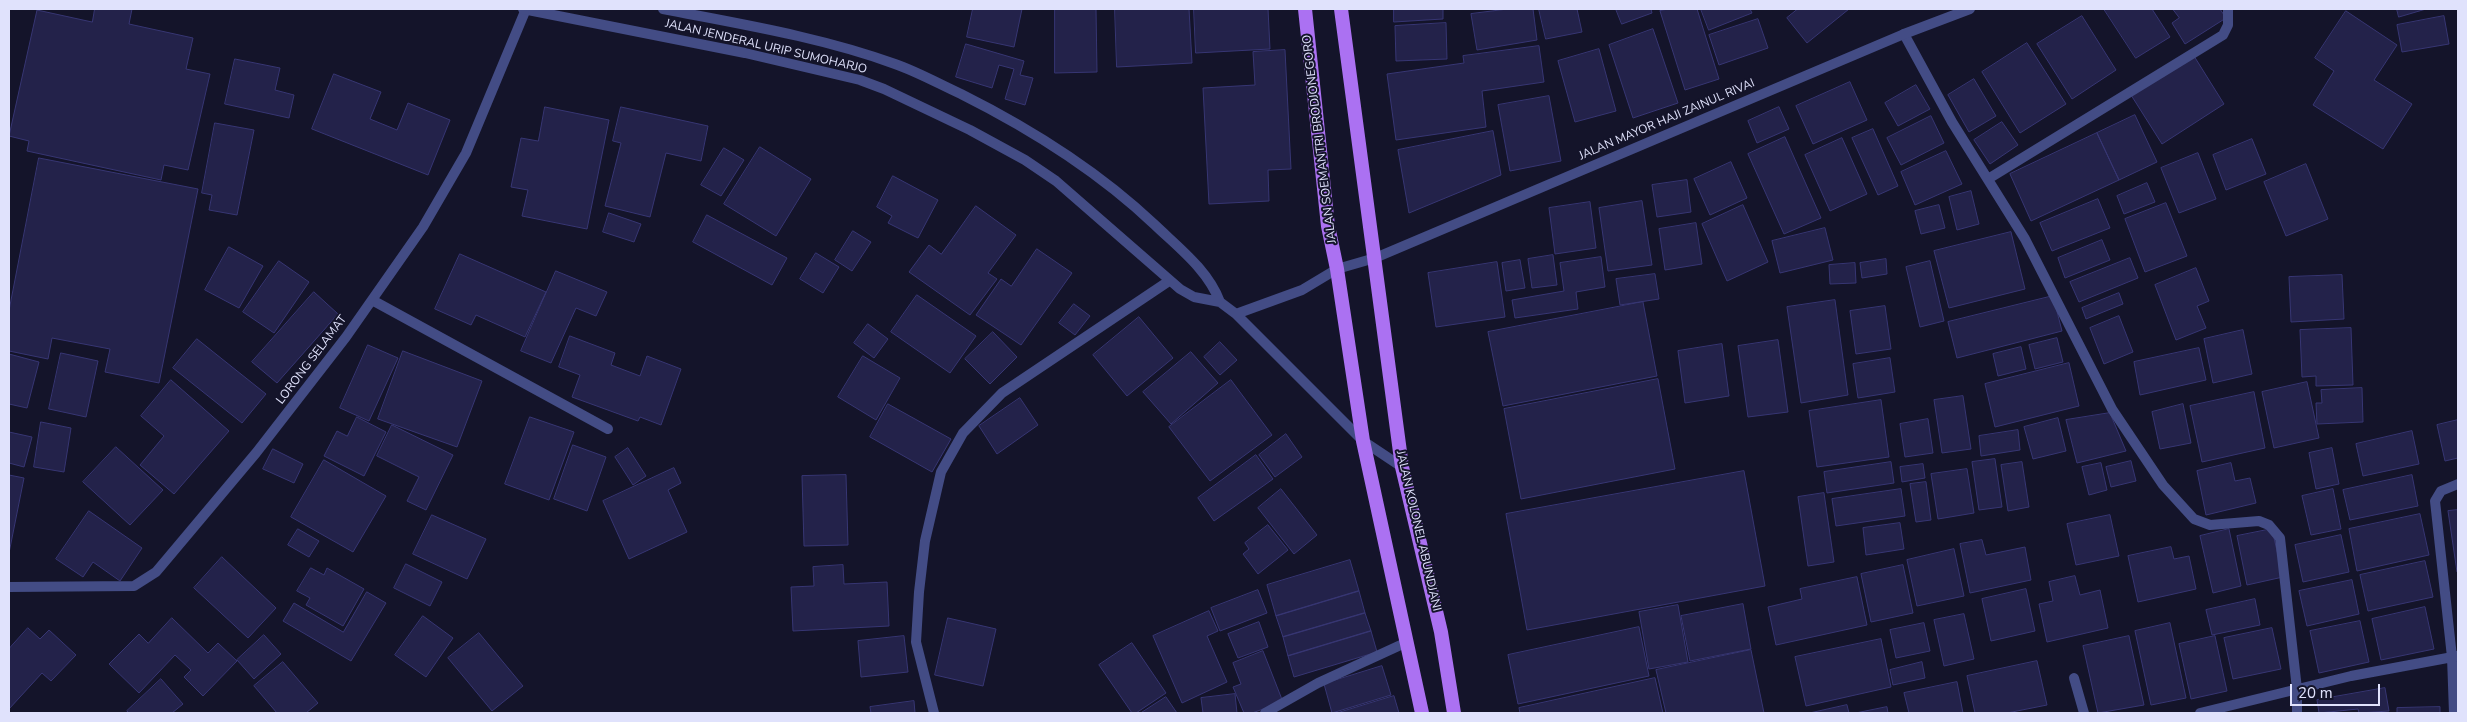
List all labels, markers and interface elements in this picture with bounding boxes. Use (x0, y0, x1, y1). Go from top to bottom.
street label: JALAN JENDERAL URIP SUMOHARJO (664, 17, 868, 77)
street label: JALAN SOEMANTRI BRODJONEGORO (1300, 34, 1340, 244)
street label: JALAN MAYOR HAJI ZAINUL RIVAI (1577, 76, 1757, 164)
street label: LORONG SELAMAT (274, 313, 350, 407)
street label: JALAN KOLONEL ABUNDJANI (1393, 449, 1443, 613)
scale bar (2292, 674, 2382, 706)
text: 20 m (2298, 683, 2333, 703)

